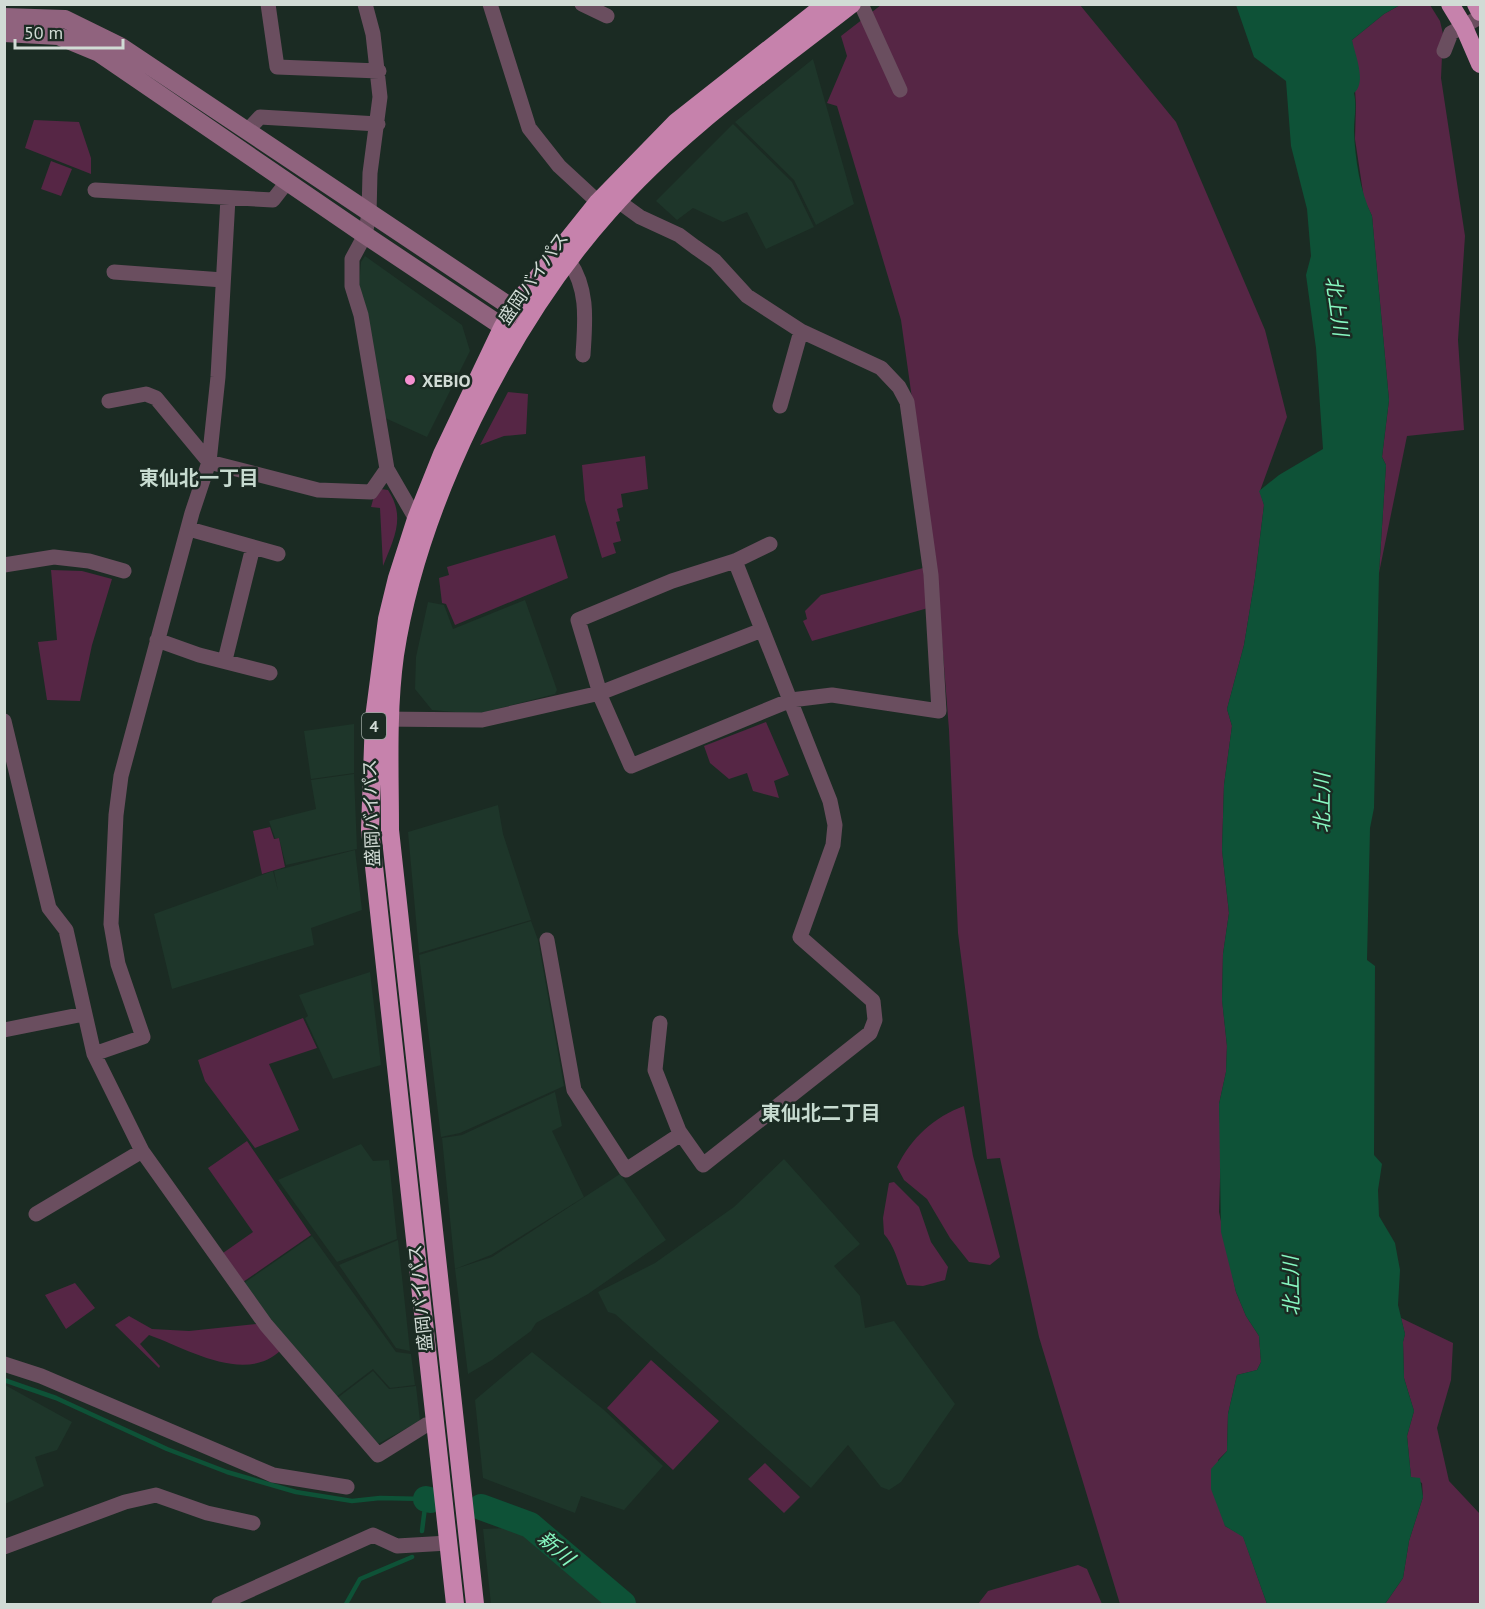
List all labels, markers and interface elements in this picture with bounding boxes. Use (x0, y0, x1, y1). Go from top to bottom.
scale bar (15, 12, 123, 50)
text: 50 m (24, 21, 63, 44)
street label: 盛岡バイパス (493, 227, 573, 329)
water label: 北上川 (1320, 274, 1354, 339)
place label: XEBIO (422, 369, 471, 392)
marker: XEBIO (403, 373, 417, 387)
district label: 東仙北一丁目 (139, 465, 259, 491)
road number: 4 (362, 713, 386, 739)
street label: 盛岡バイパス (358, 759, 384, 867)
water label: 北上川 (1309, 771, 1335, 833)
district label: 東仙北二丁目 (761, 1100, 881, 1126)
street label: 盛岡バイパス (403, 1243, 437, 1353)
water label: 北上川 (1277, 1254, 1305, 1316)
water label: 新川 (532, 1525, 581, 1572)

